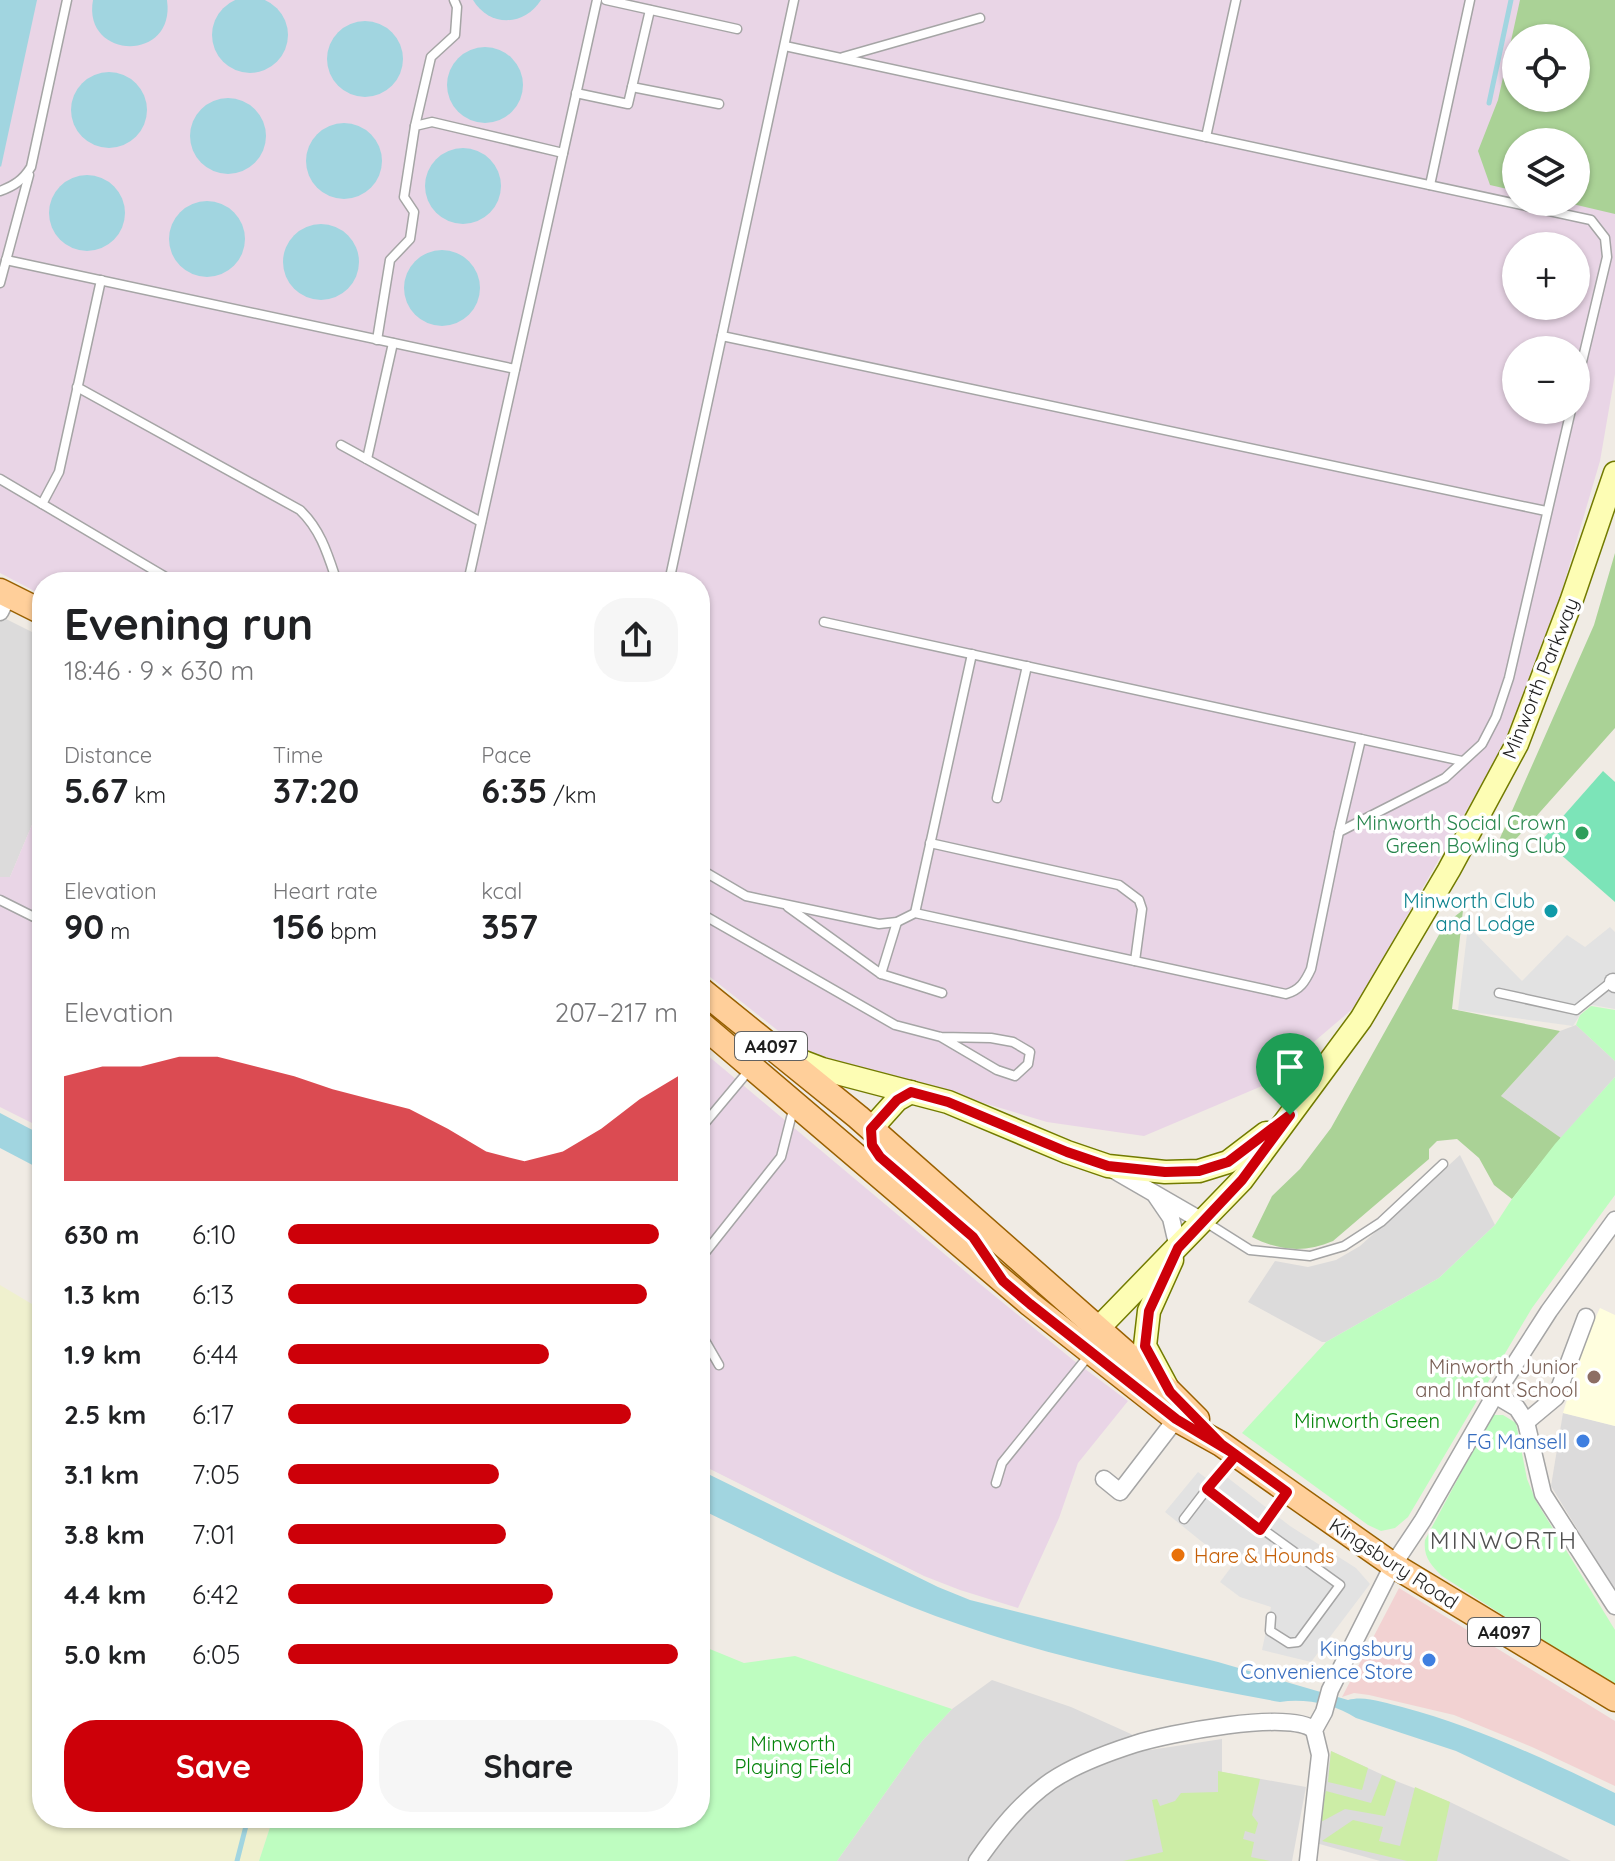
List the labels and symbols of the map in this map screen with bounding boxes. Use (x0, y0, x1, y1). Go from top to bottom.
street label: Minworth Parkway (1496, 594, 1584, 762)
place label: Minworth Social Crown Green Bowling Club (1356, 810, 1566, 858)
marker: Minworth Social Crown Green Bowling Club (1573, 824, 1591, 842)
place label: Minworth Club and Lodge (1403, 888, 1535, 936)
marker: Minworth Club and Lodge (1542, 902, 1560, 920)
road number: A4097 (735, 1032, 807, 1060)
pin (1256, 1033, 1324, 1115)
place label: Minworth Junior and Infant School (1415, 1354, 1578, 1402)
marker: Minworth Junior and Infant School (1585, 1368, 1603, 1386)
park label: Minworth Green (1294, 1408, 1440, 1433)
place label: FG Mansell (1466, 1429, 1567, 1454)
marker: FG Mansell (1574, 1432, 1592, 1450)
street label: Kingsbury Road (1325, 1512, 1463, 1614)
district label: MINWORTH (1430, 1525, 1578, 1555)
place label: Hare & Hounds (1194, 1543, 1335, 1568)
marker: Hare & Hounds (1169, 1546, 1187, 1564)
road number: A4097 (1468, 1618, 1540, 1646)
place label: Kingsbury Convenience Store (1240, 1636, 1413, 1684)
marker: Kingsbury Convenience Store (1420, 1651, 1438, 1669)
park label: Minworth Playing Field (734, 1731, 852, 1779)

